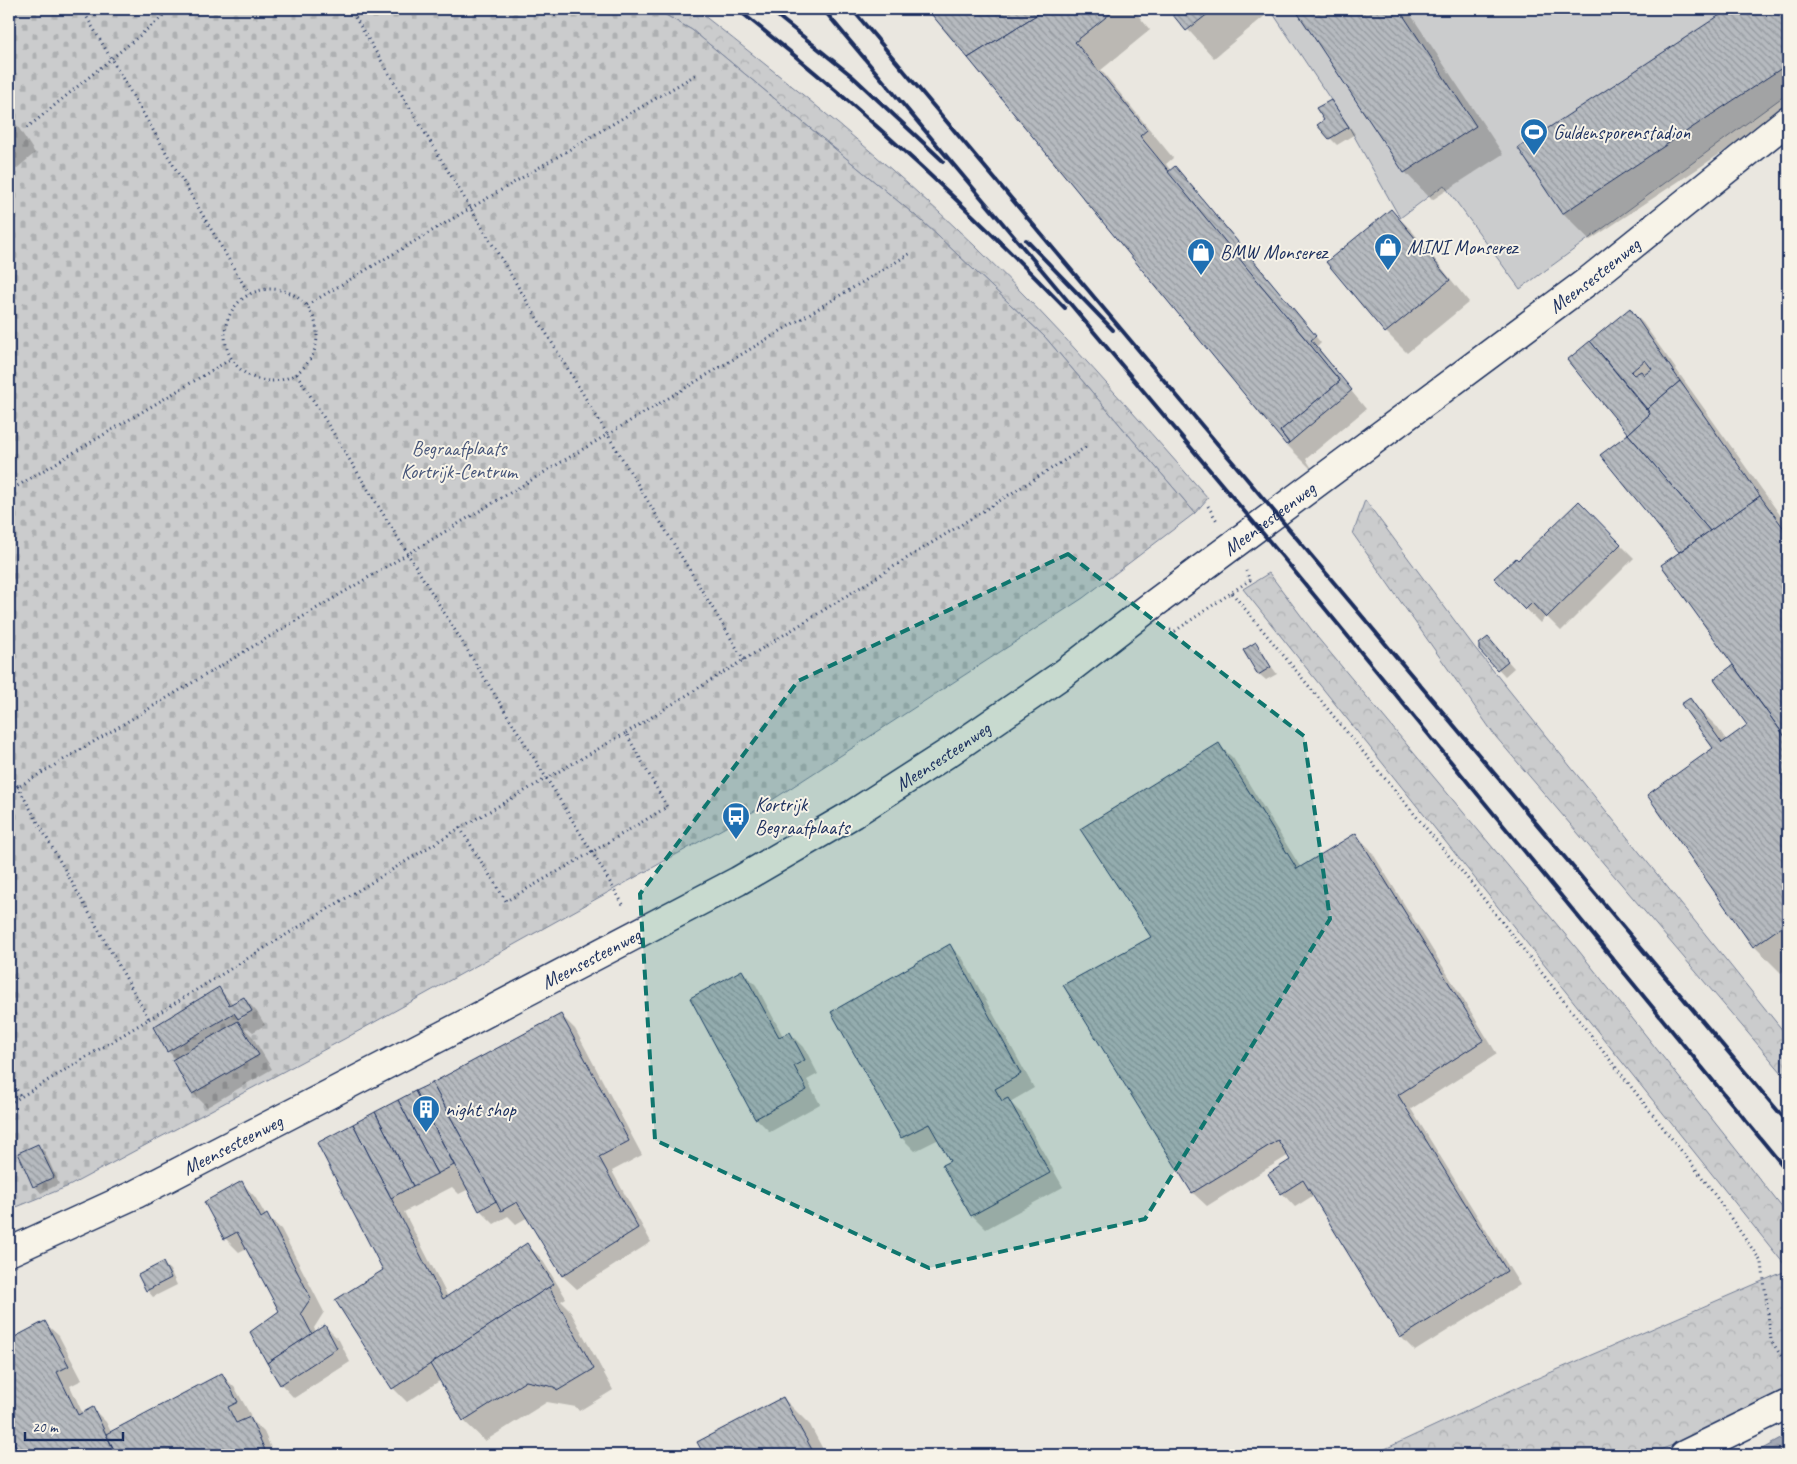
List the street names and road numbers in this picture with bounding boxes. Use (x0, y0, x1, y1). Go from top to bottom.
street label: Meensesteenweg (1544, 232, 1646, 319)
street label: Meensesteenweg (1218, 475, 1321, 561)
street label: Meensesteenweg (890, 715, 996, 797)
street label: Meensesteenweg (537, 922, 646, 995)
street label: Meensesteenweg (178, 1108, 288, 1181)

